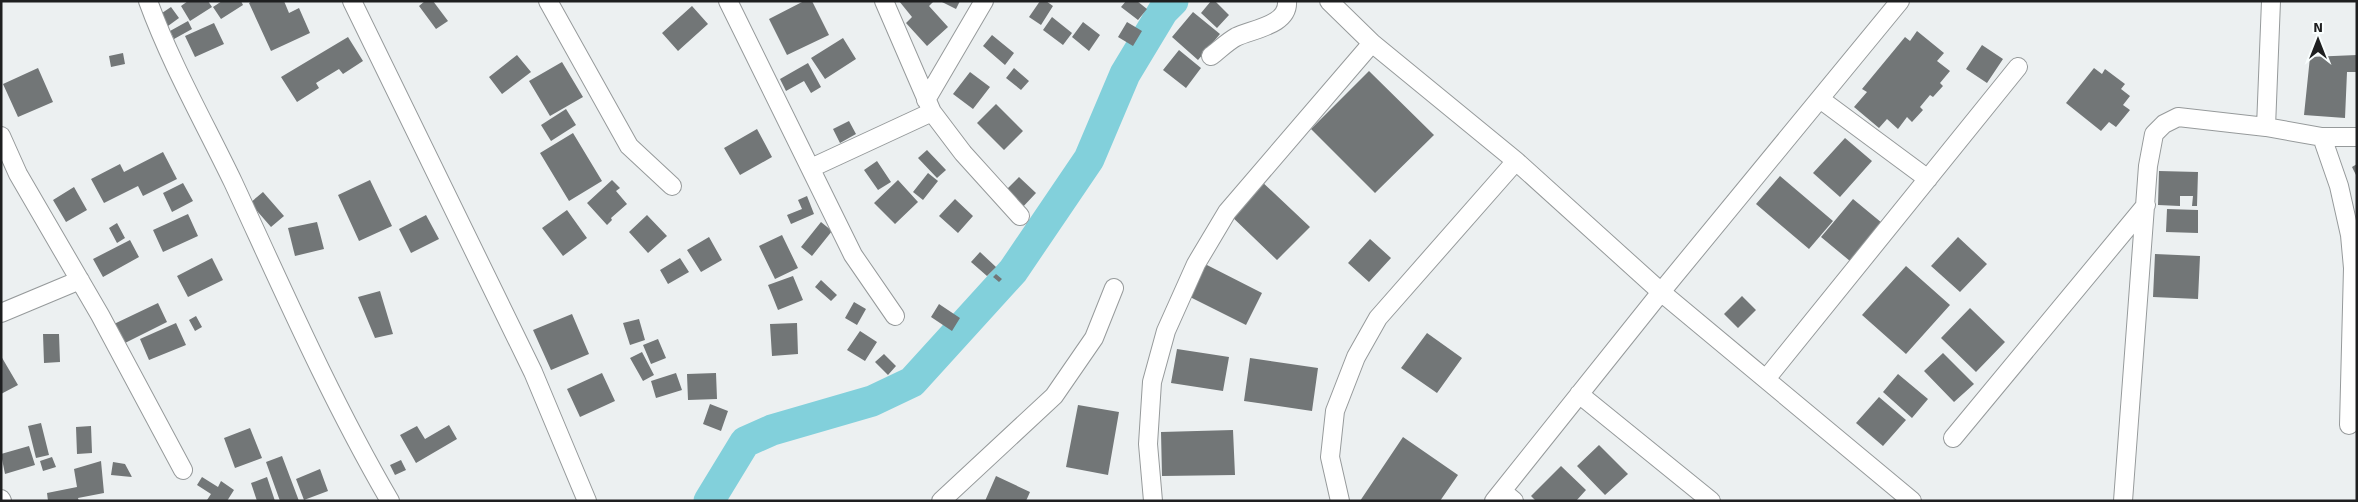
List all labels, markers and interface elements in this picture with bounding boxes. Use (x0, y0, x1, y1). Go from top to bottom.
north arrow (2293, 15, 2343, 65)
text: N (2313, 19, 2323, 36)

